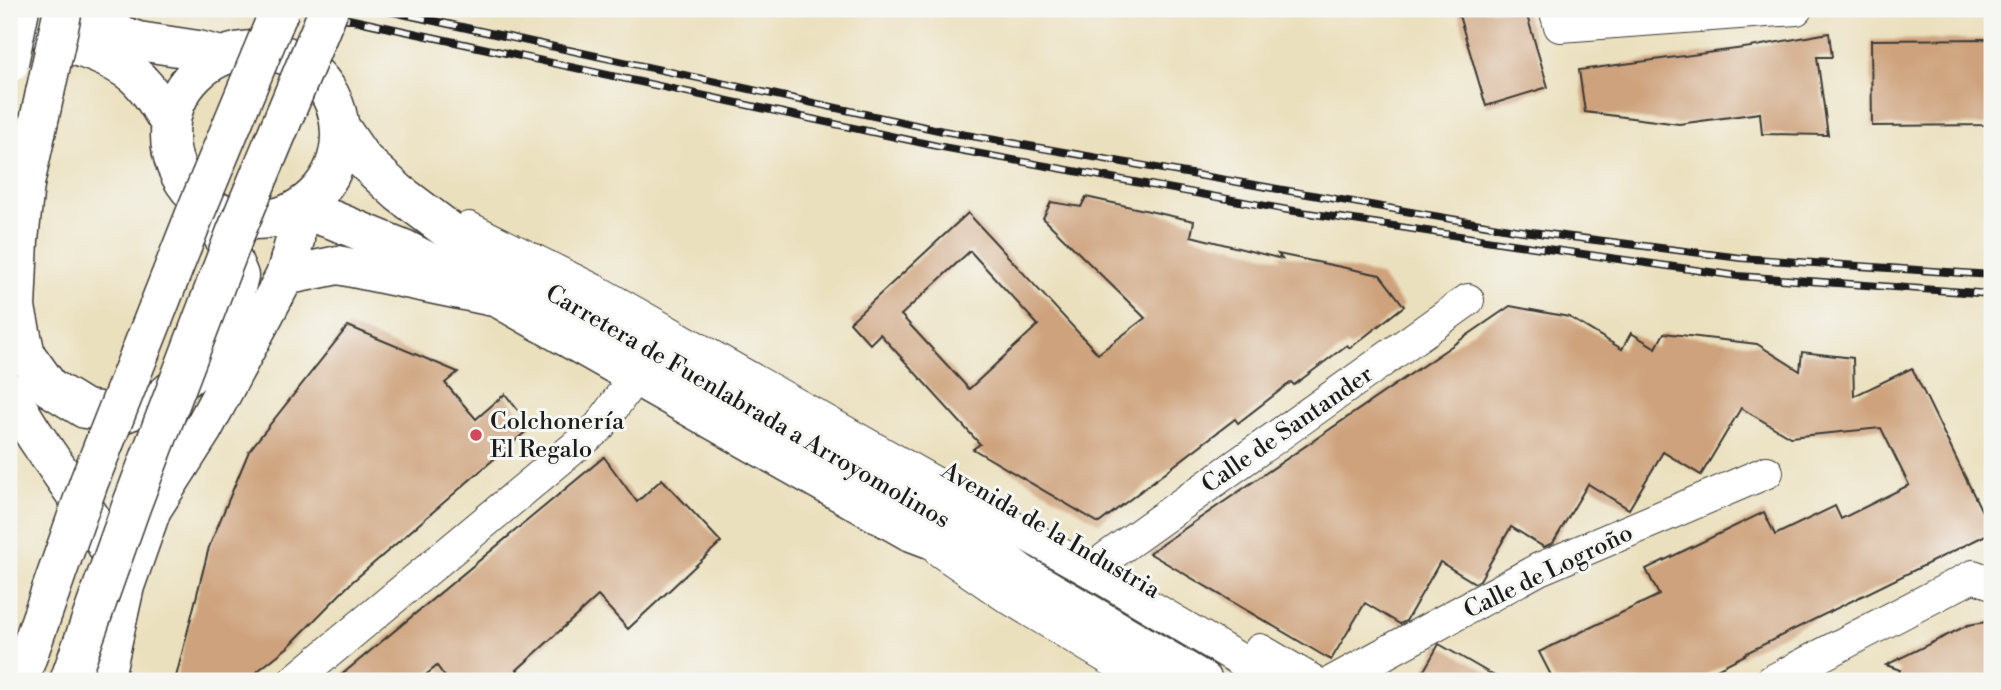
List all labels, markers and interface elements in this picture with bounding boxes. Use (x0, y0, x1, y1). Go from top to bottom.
street label: Carretera de Fuenlabrada a Arroyomolinos (540, 278, 955, 535)
street label: Calle de Santander (1196, 360, 1379, 500)
place label: Colchonería El Regalo (490, 407, 625, 465)
marker: Colchonería El Regalo (468, 427, 484, 443)
street label: Avenida de la Industria (935, 455, 1166, 606)
street label: Calle de Logroño (1459, 518, 1638, 626)

